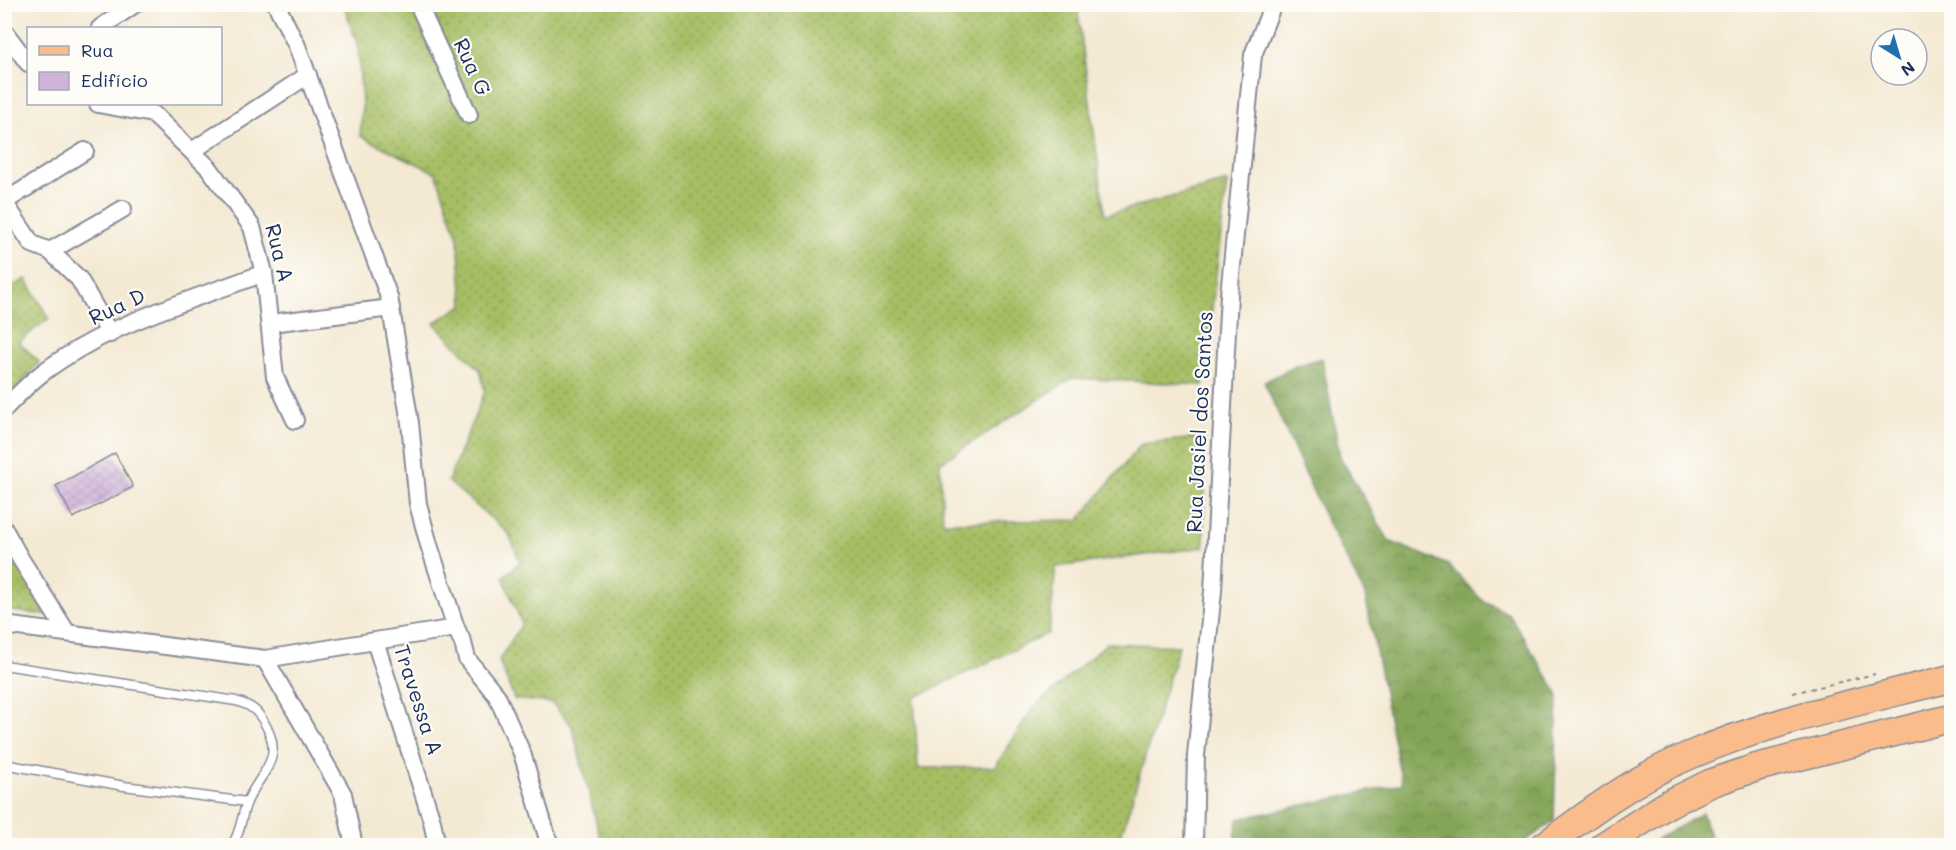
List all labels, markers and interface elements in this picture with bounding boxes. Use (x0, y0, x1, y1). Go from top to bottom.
legend (27, 27, 222, 105)
north arrow (1869, 27, 1929, 87)
street label: Rua G (448, 33, 498, 99)
text: Rua (81, 38, 114, 62)
text: N (1897, 57, 1920, 81)
text: Edifício (81, 68, 148, 92)
street label: Rua A (260, 221, 301, 285)
street label: Rua D (84, 281, 149, 330)
street label: Rua Jasiel dos Santos (1179, 310, 1218, 534)
street label: Travessa A (389, 641, 450, 758)

